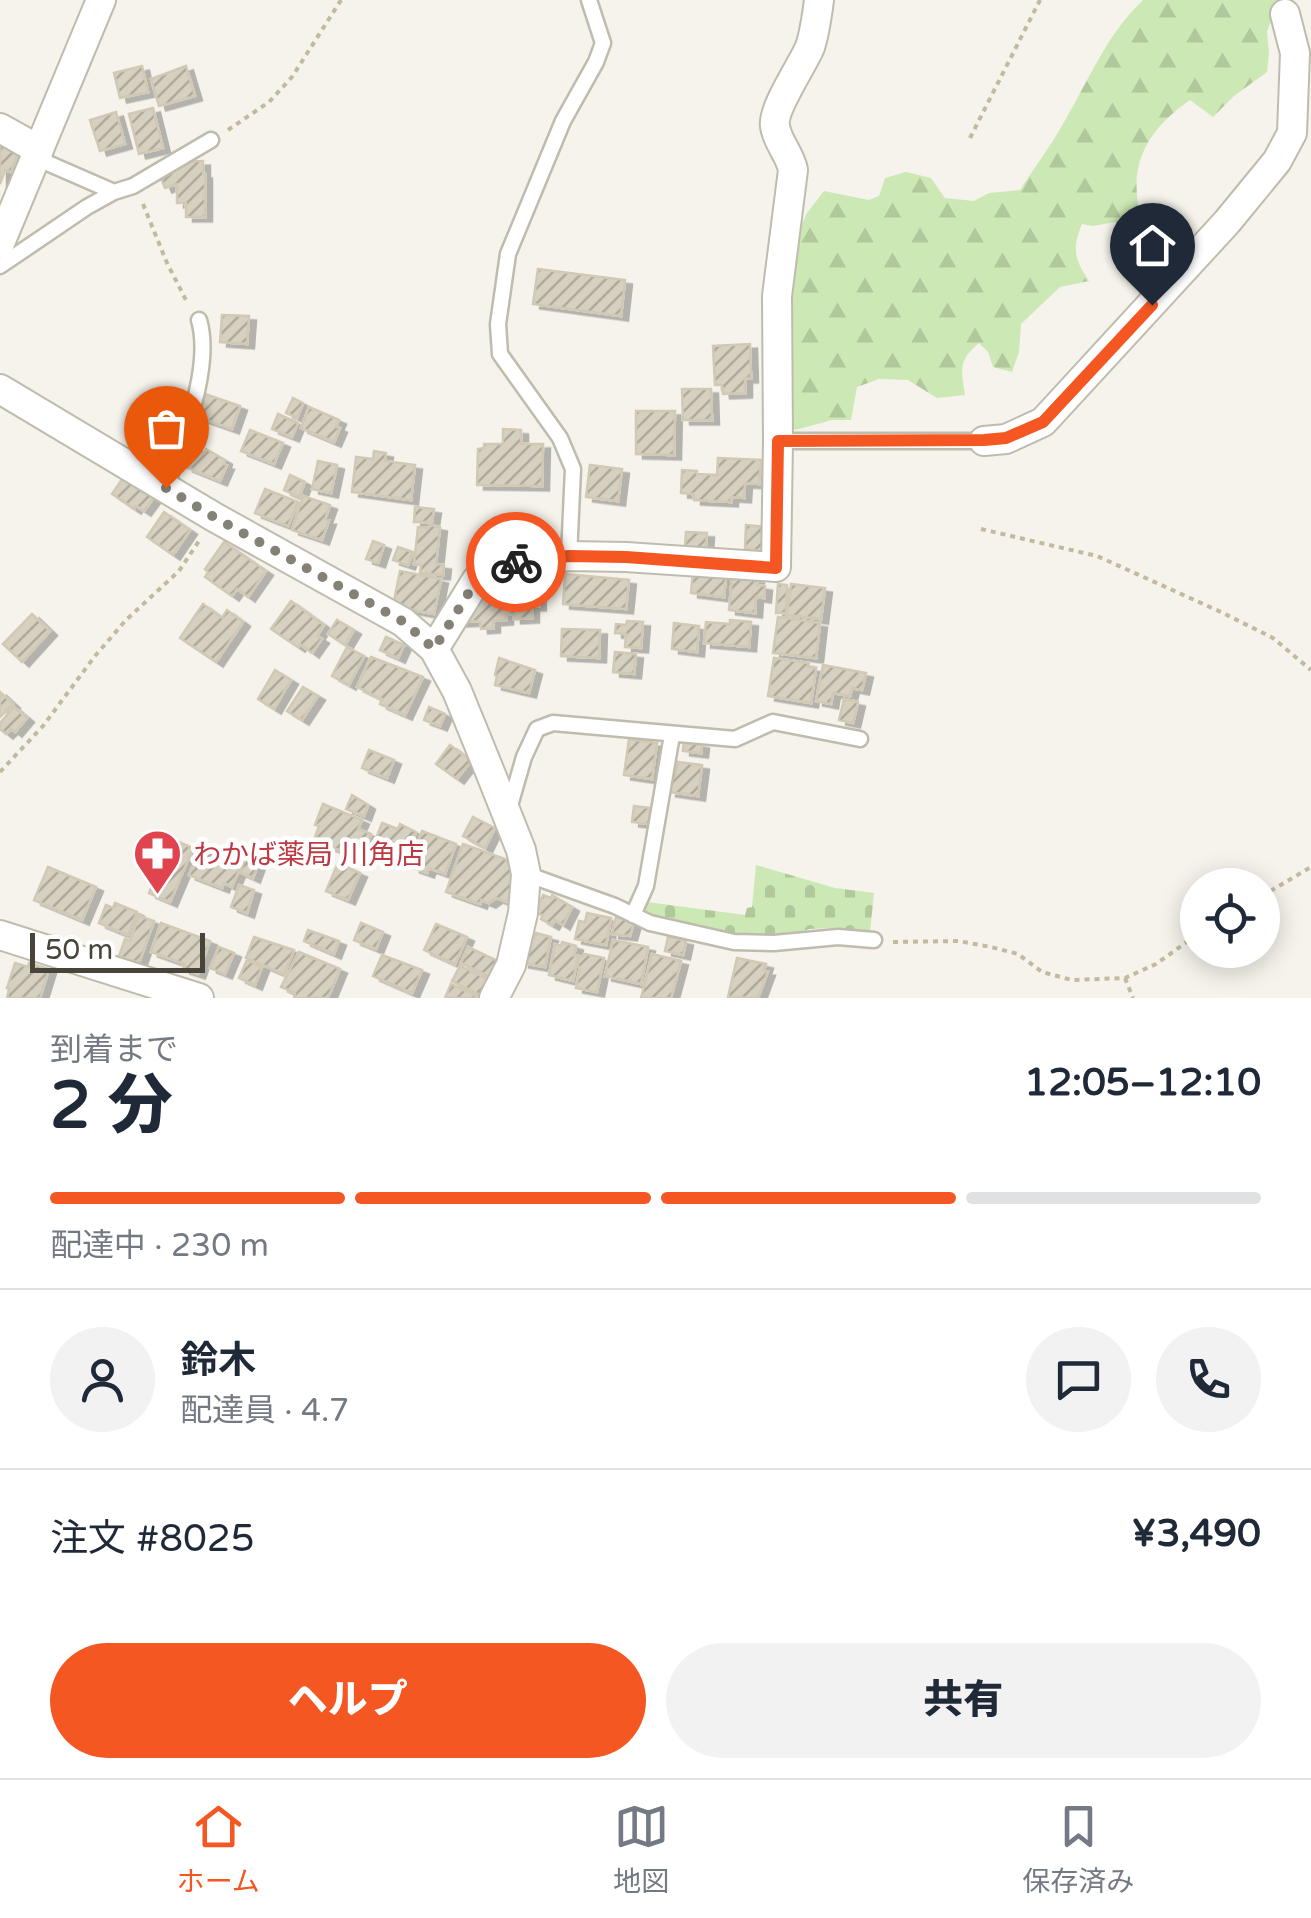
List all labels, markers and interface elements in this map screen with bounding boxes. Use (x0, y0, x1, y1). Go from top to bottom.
pin (1110, 203, 1195, 306)
icon: home (1125, 218, 1180, 273)
pin (124, 386, 209, 489)
icon: bag (139, 401, 194, 456)
courier (466, 512, 566, 612)
icon: bike (489, 535, 544, 590)
pharmacy icon: わかば薬局 川角店 (132, 828, 184, 896)
place label: わかば薬局 川角店 (193, 838, 424, 872)
map controls (1180, 868, 1280, 968)
button: locate (1180, 868, 1280, 968)
scale bar (30, 928, 205, 973)
text: 50 m (45, 933, 113, 967)
text: 到着まで (50, 1031, 178, 1069)
text: 12:05–12:10 (1024, 1060, 1261, 1106)
text: 2 分 (50, 1067, 173, 1146)
text: 配達中 · 230 m (50, 1227, 269, 1265)
button: person (50, 1327, 155, 1432)
button: chat (1026, 1327, 1131, 1432)
button: phone (1156, 1327, 1261, 1432)
text: 鈴木 (180, 1338, 256, 1384)
text: 配達員 · 4.7 (180, 1392, 349, 1430)
text: ¥3,490 (1131, 1511, 1261, 1557)
text: 注文 #8025 (50, 1516, 255, 1562)
button: ヘルプ (50, 1643, 646, 1758)
button: 共有 (666, 1643, 1261, 1758)
tab: ホーム (177, 1799, 260, 1899)
tab: 地図 (613, 1799, 669, 1899)
tab: 保存済み (1022, 1799, 1134, 1899)

